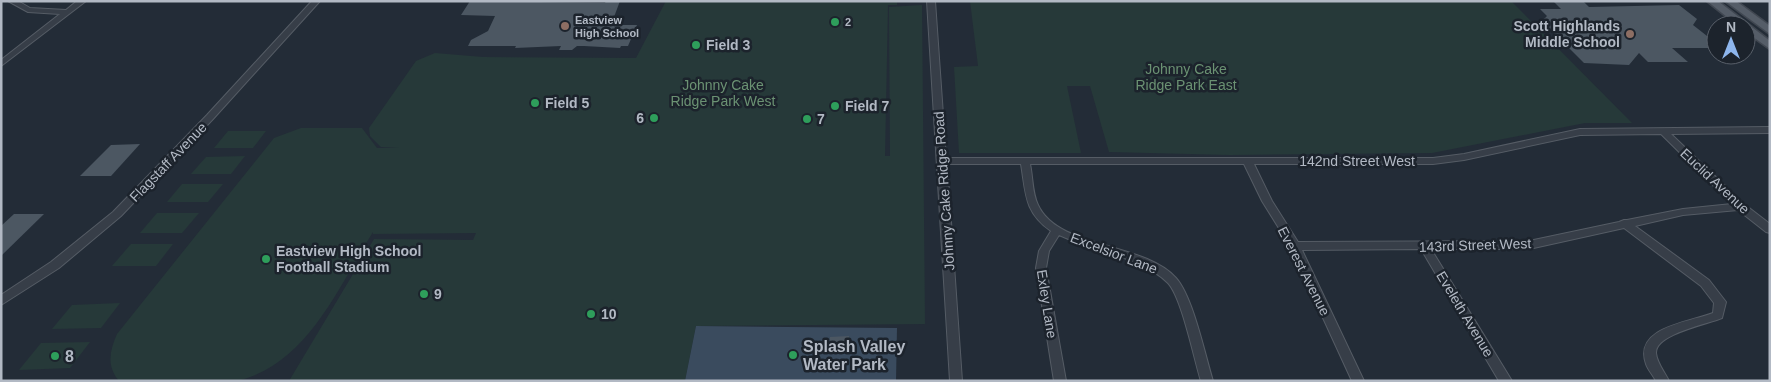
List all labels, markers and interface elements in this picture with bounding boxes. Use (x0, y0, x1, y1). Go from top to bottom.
place label: Eastview High School (575, 14, 639, 39)
north arrow (1706, 15, 1756, 65)
marker: 2 (829, 16, 841, 28)
place label: 2 (845, 16, 851, 28)
place label: Scott Highlands Middle School (1513, 18, 1620, 50)
text: N (1726, 19, 1736, 35)
marker: Eastview High School (559, 20, 571, 32)
marker: Scott Highlands Middle School (1624, 28, 1636, 40)
place label: Field 3 (706, 37, 751, 53)
marker: Field 3 (690, 39, 702, 51)
park label: Johnny Cake Ridge Park East (1135, 61, 1237, 93)
park label: Johnny Cake Ridge Park West (671, 77, 776, 109)
place label: Field 5 (545, 95, 590, 111)
marker: Field 5 (529, 97, 541, 109)
place label: Field 7 (845, 98, 890, 114)
marker: Field 7 (829, 100, 841, 112)
place label: 6 (636, 110, 644, 126)
place label: 7 (817, 111, 825, 127)
street label: Johnny Cake Ridge Road (930, 111, 958, 271)
marker: 6 (648, 112, 660, 124)
marker: 7 (801, 113, 813, 125)
street label: Flagstaff Avenue (126, 119, 210, 205)
street label: Euclid Avenue (1677, 145, 1753, 217)
street label: 142nd Street West (1299, 153, 1415, 169)
street label: Everest Avenue (1275, 224, 1333, 318)
street label: Excelsior Lane (1068, 229, 1160, 277)
street label: 143rd Street West (1418, 235, 1532, 255)
place label: Eastview High School Football Stadium (276, 243, 421, 275)
marker: Eastview High School Football Stadium (260, 253, 272, 265)
street label: Eveleth Avenue (1433, 268, 1497, 360)
street label: Exley Lane (1034, 269, 1060, 340)
place label: 9 (434, 286, 442, 302)
marker: 9 (418, 288, 430, 300)
place label: 10 (601, 306, 617, 322)
marker: 10 (585, 308, 597, 320)
place label: Splash Valley Water Park (803, 338, 905, 373)
place label: 8 (65, 348, 74, 365)
marker: Splash Valley Water Park (787, 349, 799, 361)
marker: 8 (49, 350, 61, 362)

